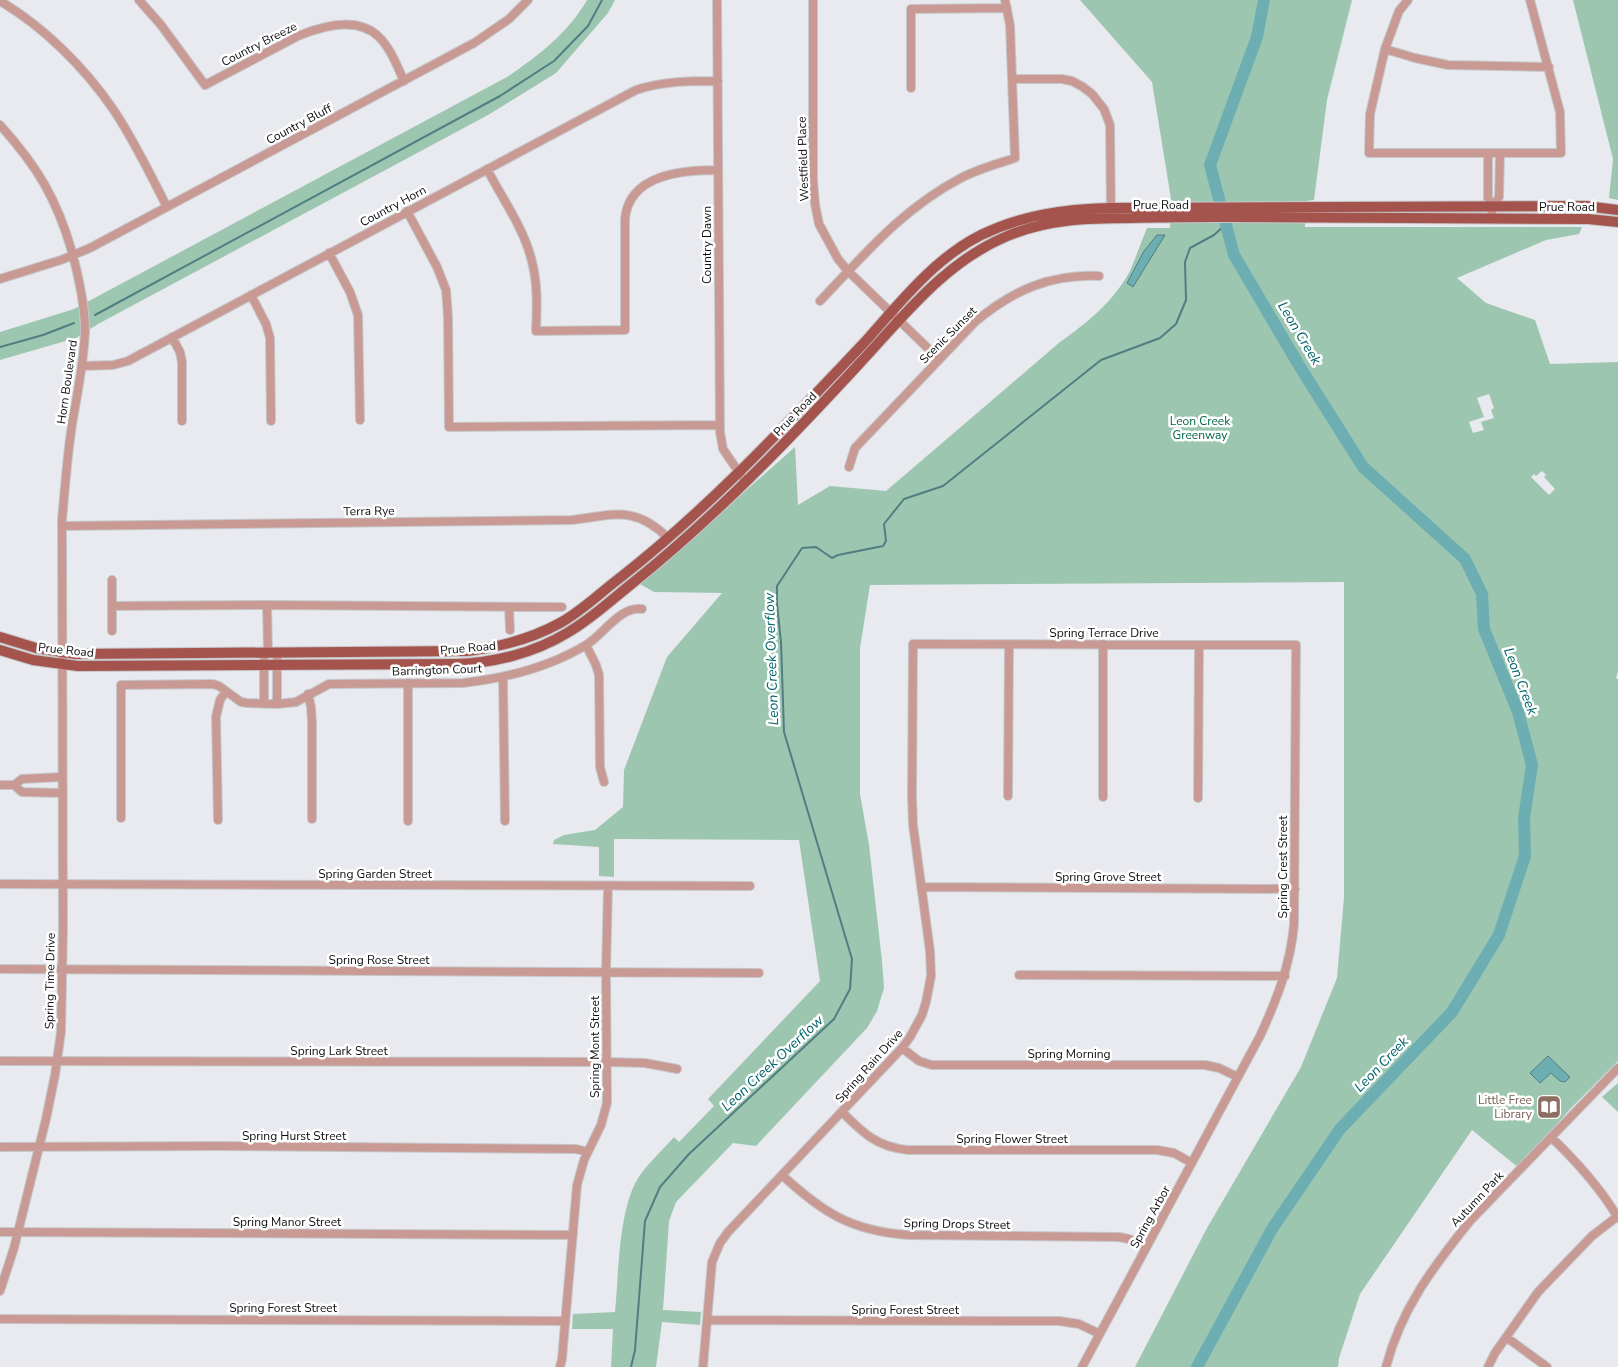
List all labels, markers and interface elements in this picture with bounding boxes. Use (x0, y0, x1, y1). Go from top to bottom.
street label: Country Breeze (218, 18, 300, 70)
street label: Country Bluff (263, 100, 336, 148)
street label: Westfield Place (794, 116, 812, 202)
street label: Country Horn (357, 182, 429, 230)
street label: Prue Road (1133, 197, 1189, 213)
street label: Prue Road (1539, 199, 1595, 215)
street label: Country Dawn (699, 206, 715, 284)
water label: Leon Creek (1273, 298, 1326, 369)
street label: Scenic Sunset (916, 302, 981, 367)
street label: Horn Boulevard (53, 339, 81, 425)
street label: Prue Road (770, 388, 820, 440)
park label: Leon Creek Greenway (1170, 413, 1231, 443)
street label: Terra Rye (343, 503, 395, 519)
water label: Leon Creek Overflow (760, 592, 783, 726)
street label: Spring Terrace Drive (1049, 625, 1159, 641)
street label: Prue Road (439, 638, 497, 658)
street label: Prue Road (37, 639, 95, 661)
water label: Leon Creek (1499, 645, 1542, 718)
street label: Barrington Court (392, 660, 483, 680)
street label: Spring Crest Street (1275, 815, 1291, 918)
street label: Spring Garden Street (318, 866, 433, 882)
street label: Spring Grove Street (1055, 869, 1162, 885)
street label: Spring Time Drive (41, 933, 59, 1029)
street label: Spring Rose Street (329, 952, 430, 968)
street label: Spring Mont Street (587, 995, 603, 1098)
water label: Leon Creek Overflow (717, 1011, 828, 1116)
street label: Spring Rain Drive (832, 1026, 906, 1106)
water label: Leon Creek (1350, 1032, 1413, 1096)
street label: Spring Lark Street (290, 1043, 388, 1059)
street label: Spring Morning (1027, 1046, 1111, 1062)
place label: Little Free Library (1478, 1092, 1533, 1122)
library icon: Little Free Library (1536, 1094, 1562, 1120)
street label: Spring Hurst Street (242, 1128, 347, 1144)
street label: Spring Flower Street (956, 1131, 1069, 1147)
street label: Autumn Park (1447, 1167, 1508, 1230)
street label: Spring Arbor (1126, 1182, 1174, 1251)
street label: Spring Manor Street (233, 1214, 342, 1230)
street label: Spring Drops Street (903, 1215, 1011, 1233)
street label: Spring Forest Street (229, 1300, 338, 1316)
street label: Spring Forest Street (851, 1302, 960, 1318)

